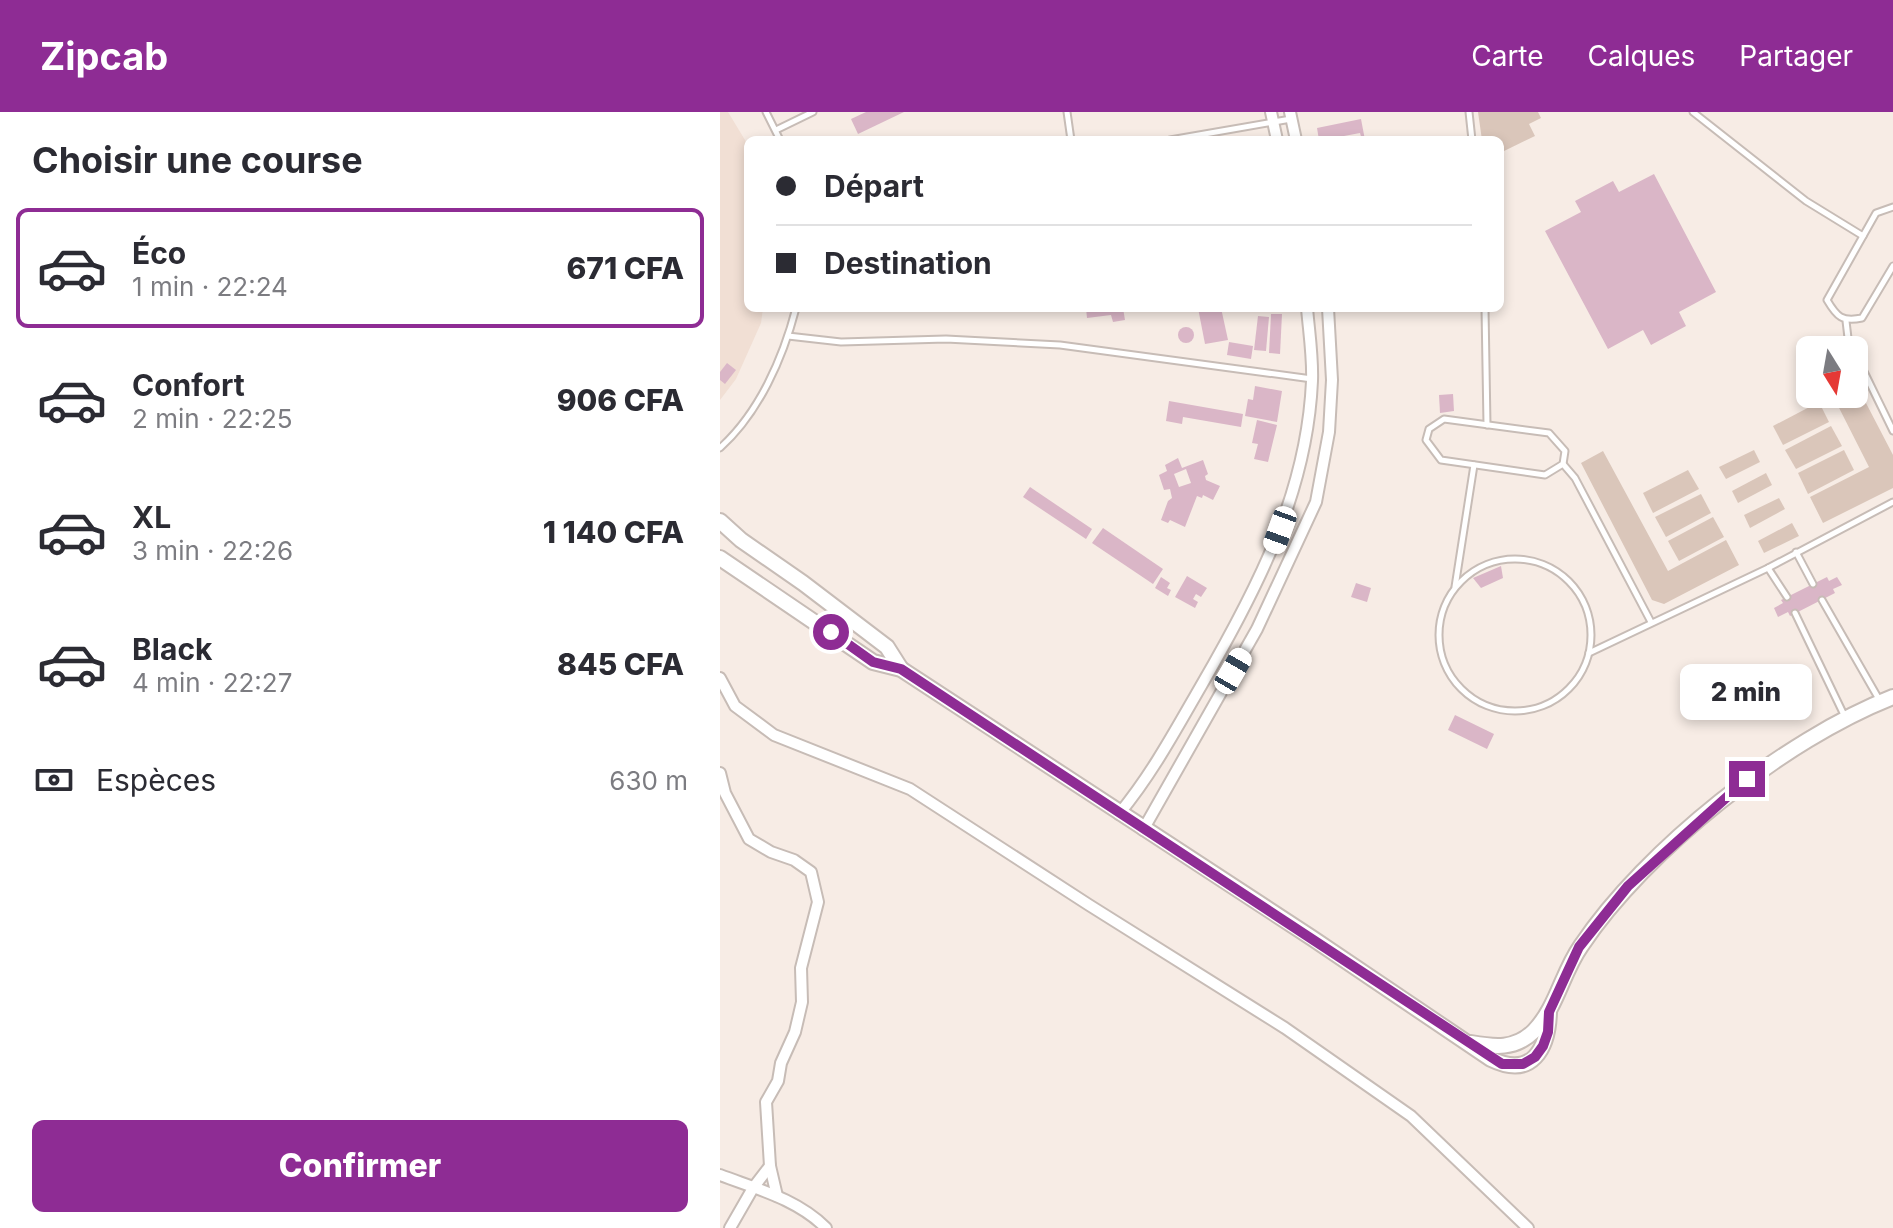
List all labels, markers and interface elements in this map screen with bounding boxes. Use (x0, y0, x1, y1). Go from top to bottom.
text: Zipcab (40, 33, 168, 79)
text: Carte (1471, 39, 1544, 73)
text: Calques (1588, 39, 1695, 73)
text: Partager (1739, 39, 1853, 73)
text: Choisir une course (32, 138, 363, 182)
text: Départ (824, 168, 924, 204)
icon: car (36, 232, 108, 304)
text: Éco (132, 235, 186, 271)
text: Destination (824, 245, 992, 281)
text: 671 CFA (566, 250, 684, 286)
text: 1 min · 22:24 (132, 271, 288, 302)
north arrow (1796, 336, 1868, 408)
map controls (1796, 336, 1868, 408)
icon: car (36, 364, 108, 436)
text: Confort (132, 367, 245, 403)
text: 906 CFA (557, 382, 684, 418)
text: 2 min · 22:25 (132, 403, 293, 434)
icon: car (36, 496, 108, 568)
text: XL (132, 499, 171, 535)
car (1261, 503, 1299, 557)
text: 1 140 CFA (543, 514, 684, 550)
text: 3 min · 22:26 (132, 535, 293, 566)
route start (813, 614, 849, 650)
icon: car (36, 628, 108, 700)
text: Black (132, 631, 212, 667)
car (1211, 644, 1255, 698)
text: 845 CFA (557, 646, 684, 682)
callout: 2 min (1681, 663, 1813, 719)
text: 4 min · 22:27 (132, 667, 292, 698)
text: 2 min (1711, 676, 1781, 707)
icon: cash (32, 758, 76, 802)
route end (1729, 761, 1765, 797)
text: Espèces (96, 762, 216, 798)
text: 630 m (609, 765, 688, 796)
button: Confirmer (32, 1120, 688, 1212)

